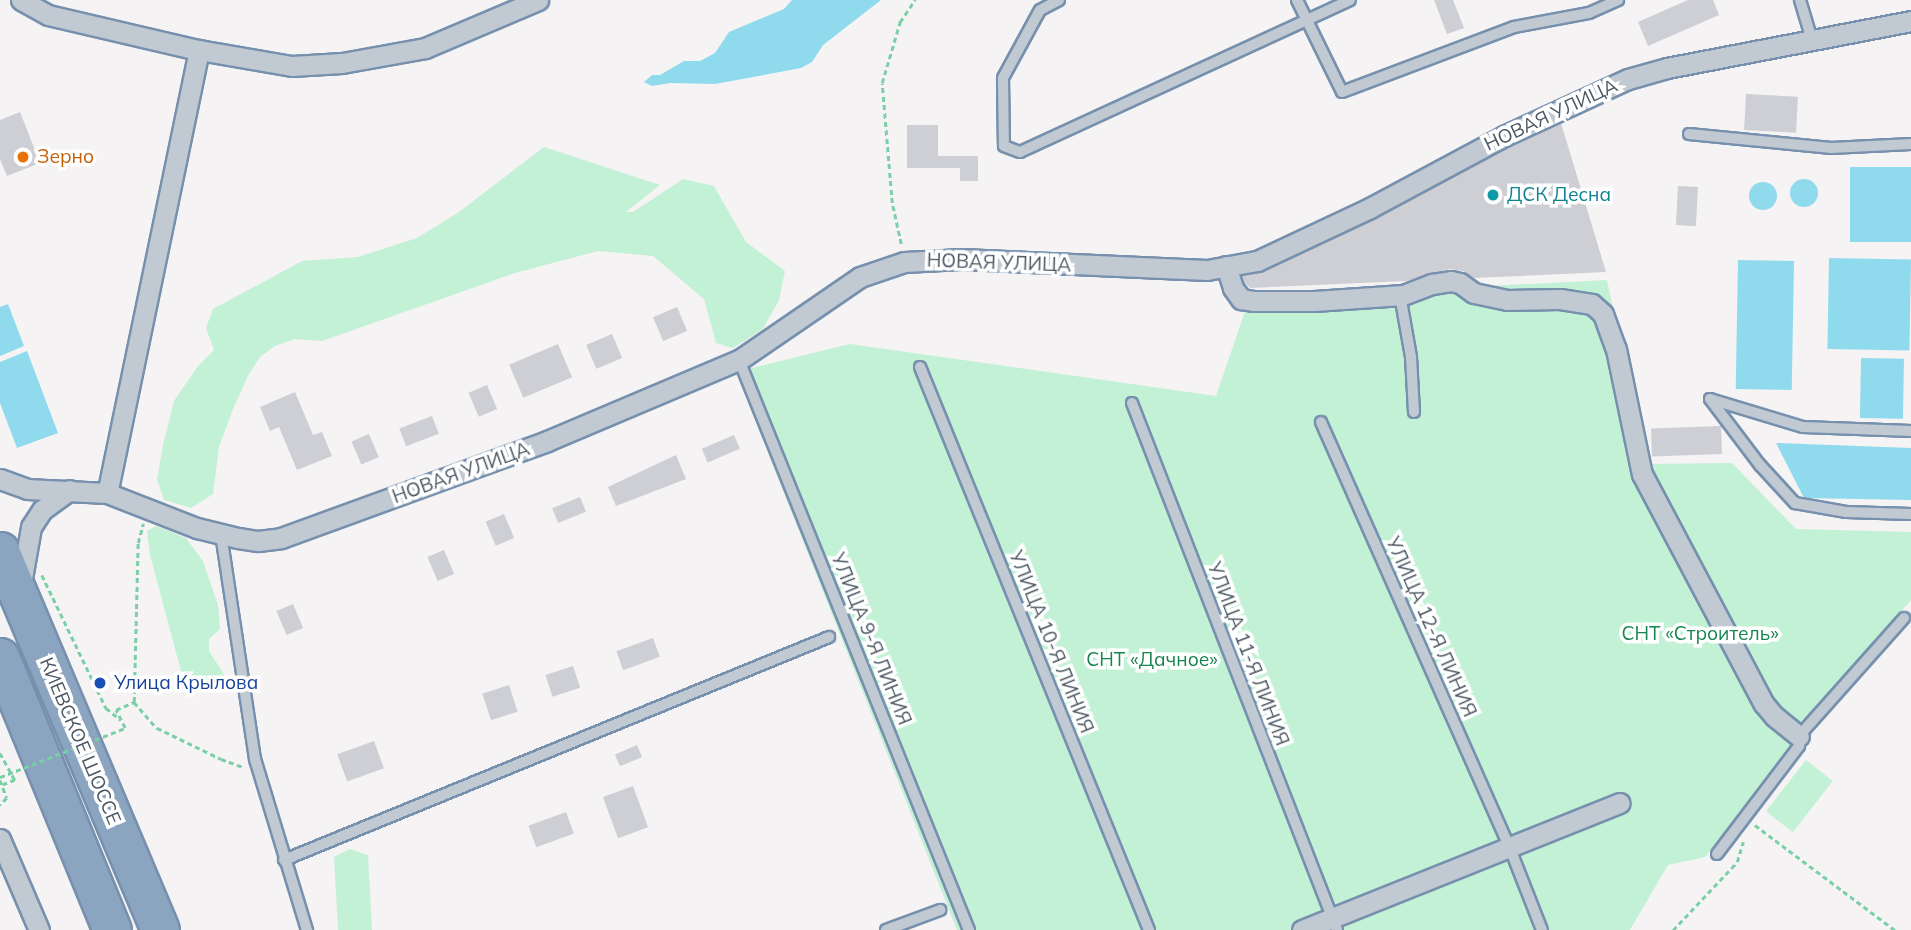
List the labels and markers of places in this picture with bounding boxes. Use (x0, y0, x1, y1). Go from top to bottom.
place label: Зерно (37, 146, 94, 168)
marker: Зерно (15, 149, 31, 165)
place label: ДСК Десна (1507, 184, 1611, 206)
marker: ДСК Десна (1485, 187, 1501, 203)
place label: Улица Крылова (114, 672, 258, 694)
marker: Улица Крылова (92, 675, 108, 691)

